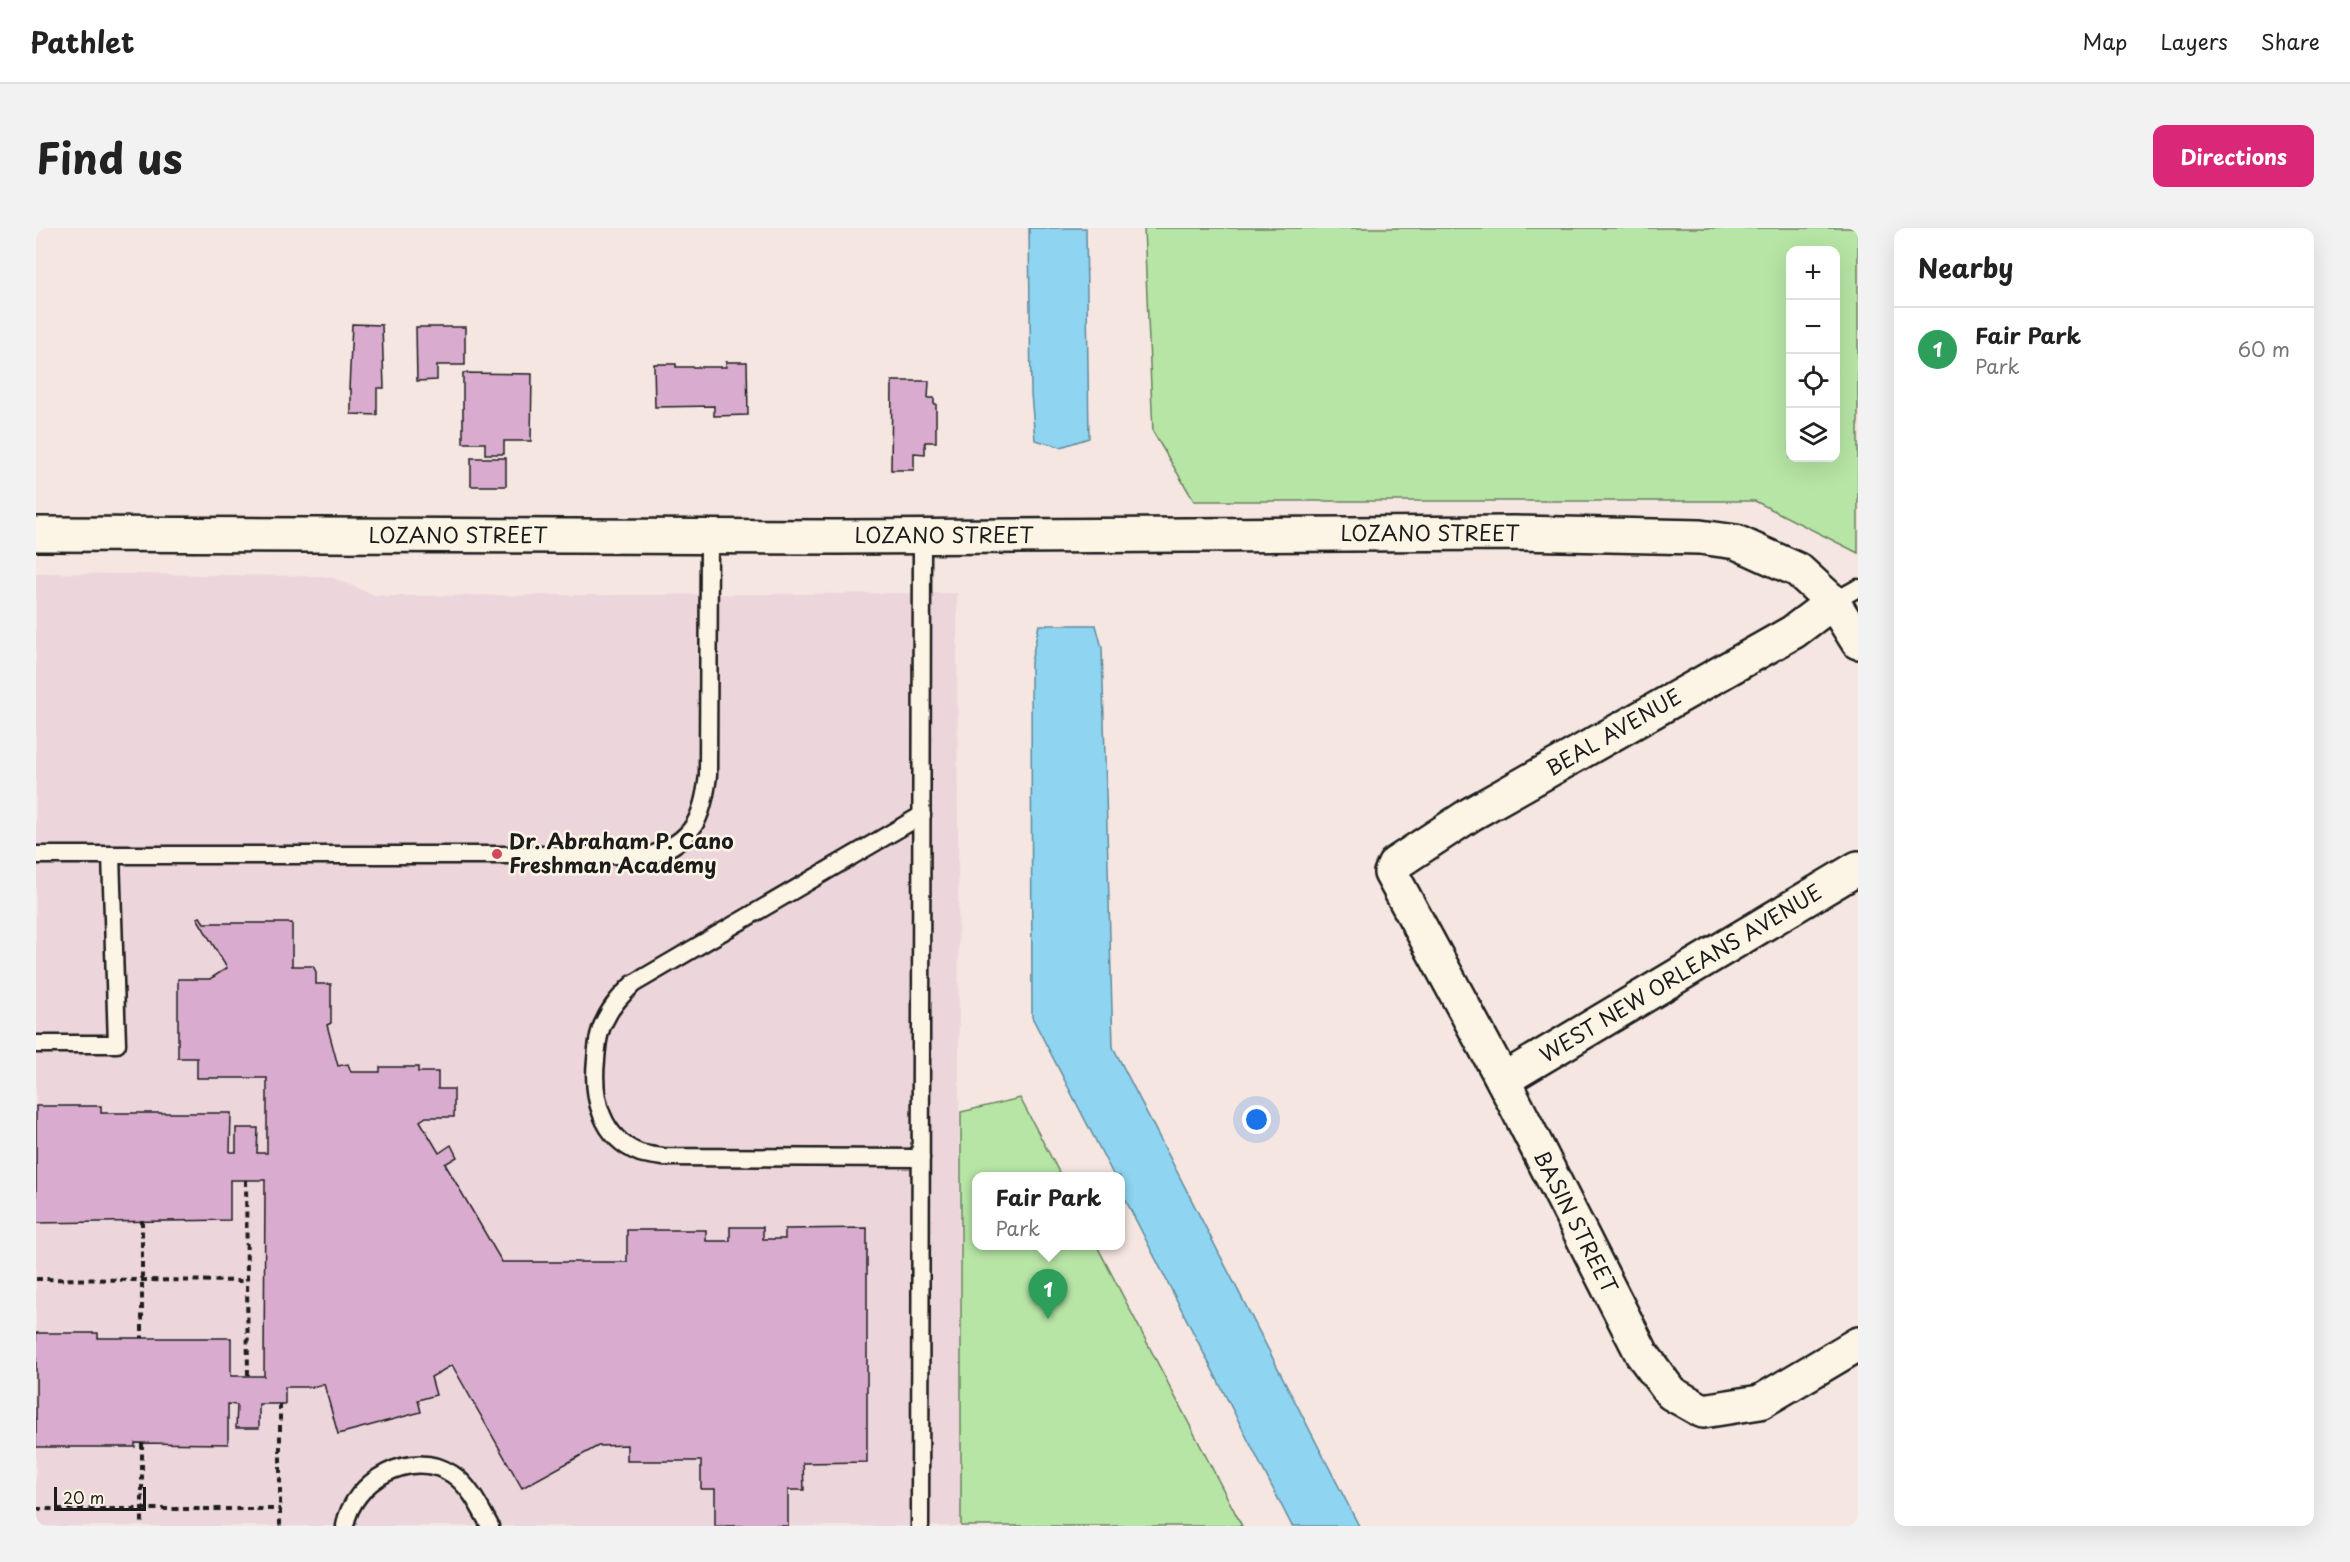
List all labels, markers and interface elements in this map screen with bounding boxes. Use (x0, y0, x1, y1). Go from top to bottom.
text: Pathlet (30, 20, 134, 63)
text: Map (2083, 25, 2127, 57)
text: Layers (2160, 25, 2228, 57)
text: Share (2261, 25, 2320, 57)
text: Find us (36, 125, 183, 188)
button: Directions (2153, 125, 2314, 187)
map controls (1786, 246, 1840, 462)
button: + (1786, 246, 1840, 300)
text: Nearby (1918, 248, 2013, 287)
button: − (1786, 300, 1840, 354)
text: Fair Park (1975, 318, 2081, 351)
text: 1 (1933, 334, 1942, 364)
text: 60 m (2238, 334, 2290, 364)
text: Park (1975, 351, 2020, 381)
button: locate (1786, 354, 1840, 408)
button: layers (1786, 408, 1840, 462)
street label: LOZANO STREET (1340, 516, 1520, 548)
street label: LOZANO STREET (368, 518, 548, 550)
street label: LOZANO STREET (854, 518, 1034, 550)
street label: BEAL AVENUE (1539, 680, 1687, 783)
place label: Dr. Abraham P. Cano Freshman Academy (509, 824, 734, 880)
marker: Dr. Abraham P. Cano Freshman Academy (490, 847, 504, 861)
street label: WEST NEW ORLEANS AVENUE (1533, 875, 1827, 1069)
your location (1242, 1105, 1271, 1134)
street label: BASIN STREET (1527, 1144, 1627, 1299)
popup (972, 1172, 1125, 1250)
text: Fair Park (995, 1180, 1102, 1213)
text: Park (995, 1213, 1040, 1243)
pin: 1 (1028, 1270, 1068, 1319)
scale bar (54, 1484, 146, 1512)
text: 20 m (63, 1485, 104, 1509)

